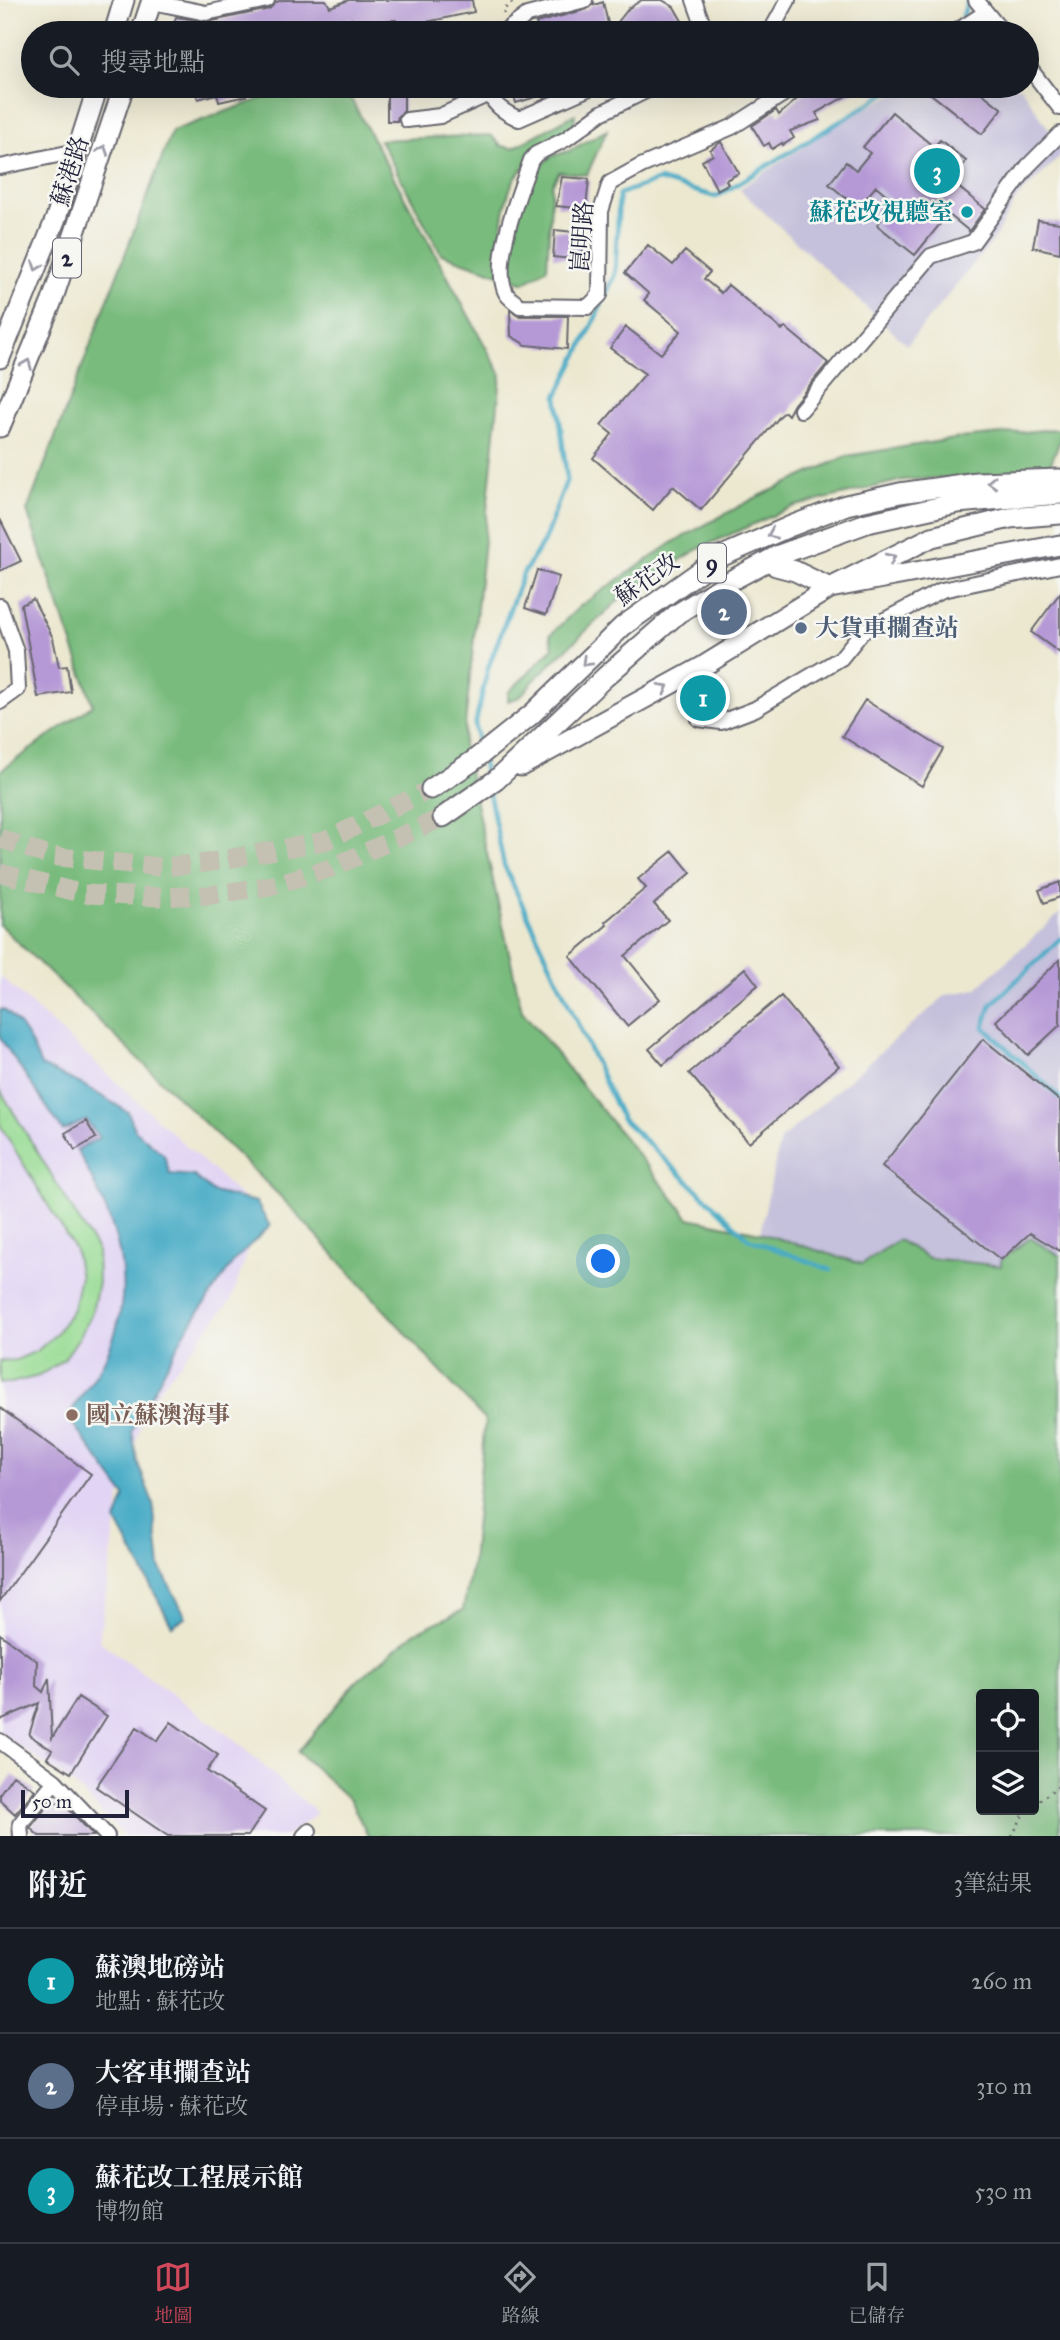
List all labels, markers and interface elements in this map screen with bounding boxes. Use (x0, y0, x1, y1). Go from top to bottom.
search box (21, 21, 1039, 98)
icon: search (45, 41, 83, 79)
text: 搜尋地點 (101, 46, 205, 78)
street label: 蘇港路 (45, 132, 95, 210)
one-way arrow (95, 144, 109, 157)
pin: 3 (914, 145, 960, 197)
place label: 蘇花改視聽室 (809, 197, 953, 227)
street label: 崑明路 (565, 200, 599, 274)
marker: 蘇花改視聽室 (959, 204, 975, 220)
road number: 2 (53, 238, 81, 278)
one-way arrow (31, 260, 45, 272)
one-way arrow (18, 359, 32, 371)
one-way arrow (986, 474, 997, 489)
one-way arrow (767, 526, 779, 540)
road number: 9 (698, 544, 726, 582)
street label: 蘇花改 (609, 546, 685, 612)
one-way arrow (884, 552, 896, 566)
pin: 2 (701, 586, 747, 638)
place label: 大貨車攔查站 (815, 613, 959, 643)
marker: 大貨車攔查站 (793, 620, 809, 636)
one-way arrow (582, 654, 594, 666)
pin: 1 (680, 672, 726, 724)
one-way arrow (656, 683, 669, 696)
your location (586, 1244, 620, 1278)
place label: 國立蘇澳海事 (86, 1400, 230, 1430)
marker: 國立蘇澳海事 (64, 1407, 80, 1423)
map controls (976, 1689, 1039, 1815)
button: locate (976, 1689, 1039, 1752)
button: layers (976, 1752, 1039, 1815)
scale bar (21, 1787, 130, 1819)
text: 50 m (32, 1790, 72, 1813)
text: 附近 (28, 1867, 88, 1903)
text: 3筆結果 (954, 1869, 1032, 1897)
text: 蘇澳地磅站 (95, 1951, 225, 1983)
text: 1 (46, 1967, 56, 1995)
text: 260 m (971, 1967, 1032, 1995)
text: 地點 · 蘇花改 (95, 1987, 225, 2015)
text: 大客車攔查站 (95, 2056, 251, 2088)
text: 2 (45, 2072, 57, 2100)
text: 310 m (976, 2072, 1032, 2100)
text: 停車場 · 蘇花改 (95, 2092, 248, 2120)
text: 蘇花改工程展示館 (95, 2161, 303, 2193)
text: 3 (46, 2177, 56, 2205)
text: 530 m (974, 2177, 1032, 2205)
text: 博物館 (95, 2197, 164, 2225)
tab: 地圖 (154, 2258, 193, 2327)
tab: 路線 (501, 2258, 540, 2327)
tab: 已儲存 (848, 2258, 906, 2327)

